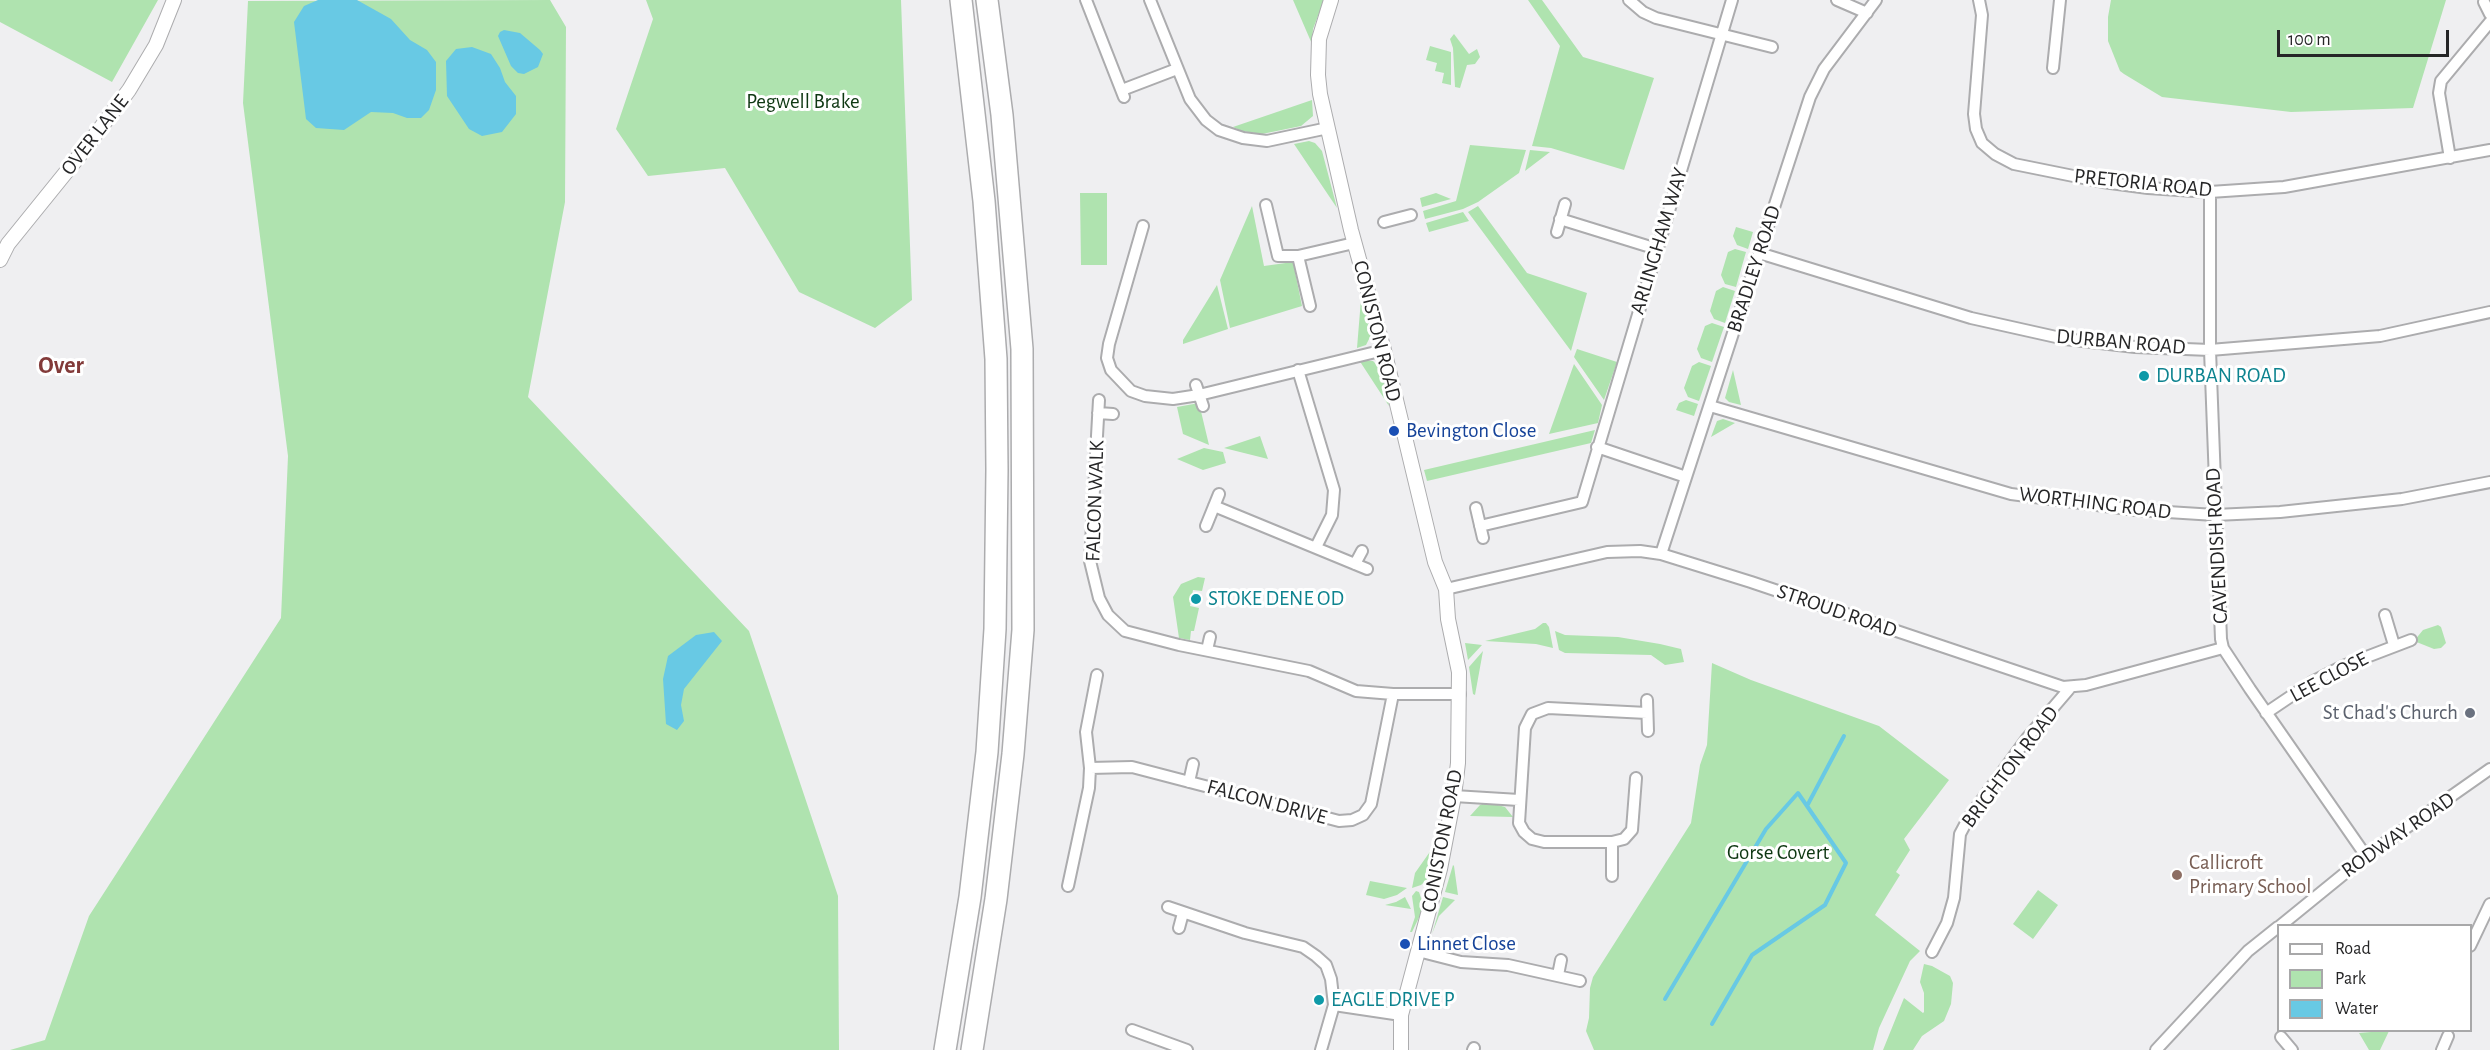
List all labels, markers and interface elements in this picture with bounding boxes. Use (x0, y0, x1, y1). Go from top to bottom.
scale bar (2280, 18, 2452, 56)
text: 100 m (2288, 31, 2331, 49)
park label: Pegwell Brake (746, 89, 860, 115)
street label: OVER LANE (56, 90, 134, 180)
street label: PRETORIA ROAD (2073, 163, 2213, 203)
street label: ARLINGHAM WAY (1625, 165, 1693, 317)
street label: BRADLEY ROAD (1722, 202, 1786, 336)
street label: CONISTON ROAD (1347, 258, 1407, 404)
street label: DURBAN ROAD (2055, 324, 2187, 360)
district label: Over (38, 352, 84, 380)
place label: DURBAN ROAD (2156, 363, 2286, 389)
marker: DURBAN ROAD (2137, 369, 2151, 383)
place label: Bevington Close (1406, 418, 1536, 444)
marker: Bevington Close (1387, 424, 1401, 438)
street label: FALCON WALK (1080, 440, 1110, 562)
street label: CAVENDISH ROAD (2200, 467, 2234, 625)
street label: WORTHING ROAD (2017, 481, 2173, 525)
street label: STROUD ROAD (1774, 579, 1900, 643)
place label: STOKE DENE OD (1208, 586, 1344, 612)
marker: STOKE DENE OD (1189, 592, 1203, 606)
street label: LEE CLOSE (2286, 646, 2372, 708)
place label: St Chad's Church (2323, 700, 2458, 726)
street label: BRIGHTON ROAD (1956, 701, 2064, 833)
marker: St Chad's Church (2463, 706, 2477, 720)
street label: CONISTON ROAD (1416, 768, 1468, 914)
street label: FALCON DRIVE (1204, 774, 1330, 830)
street label: RODWAY ROAD (2337, 787, 2459, 883)
park label: Gorse Covert (1727, 840, 1829, 866)
place label: Callicroft Primary School (2189, 850, 2312, 900)
marker: Callicroft Primary School (2170, 868, 2184, 882)
legend (2277, 924, 2472, 1032)
place label: Linnet Close (1417, 931, 1516, 957)
marker: Linnet Close (1398, 937, 1412, 951)
text: Road (2335, 940, 2371, 958)
text: Park (2335, 970, 2366, 988)
place label: EAGLE DRIVE P (1331, 987, 1455, 1013)
marker: EAGLE DRIVE P (1312, 993, 1326, 1007)
text: Water (2335, 1000, 2378, 1018)

